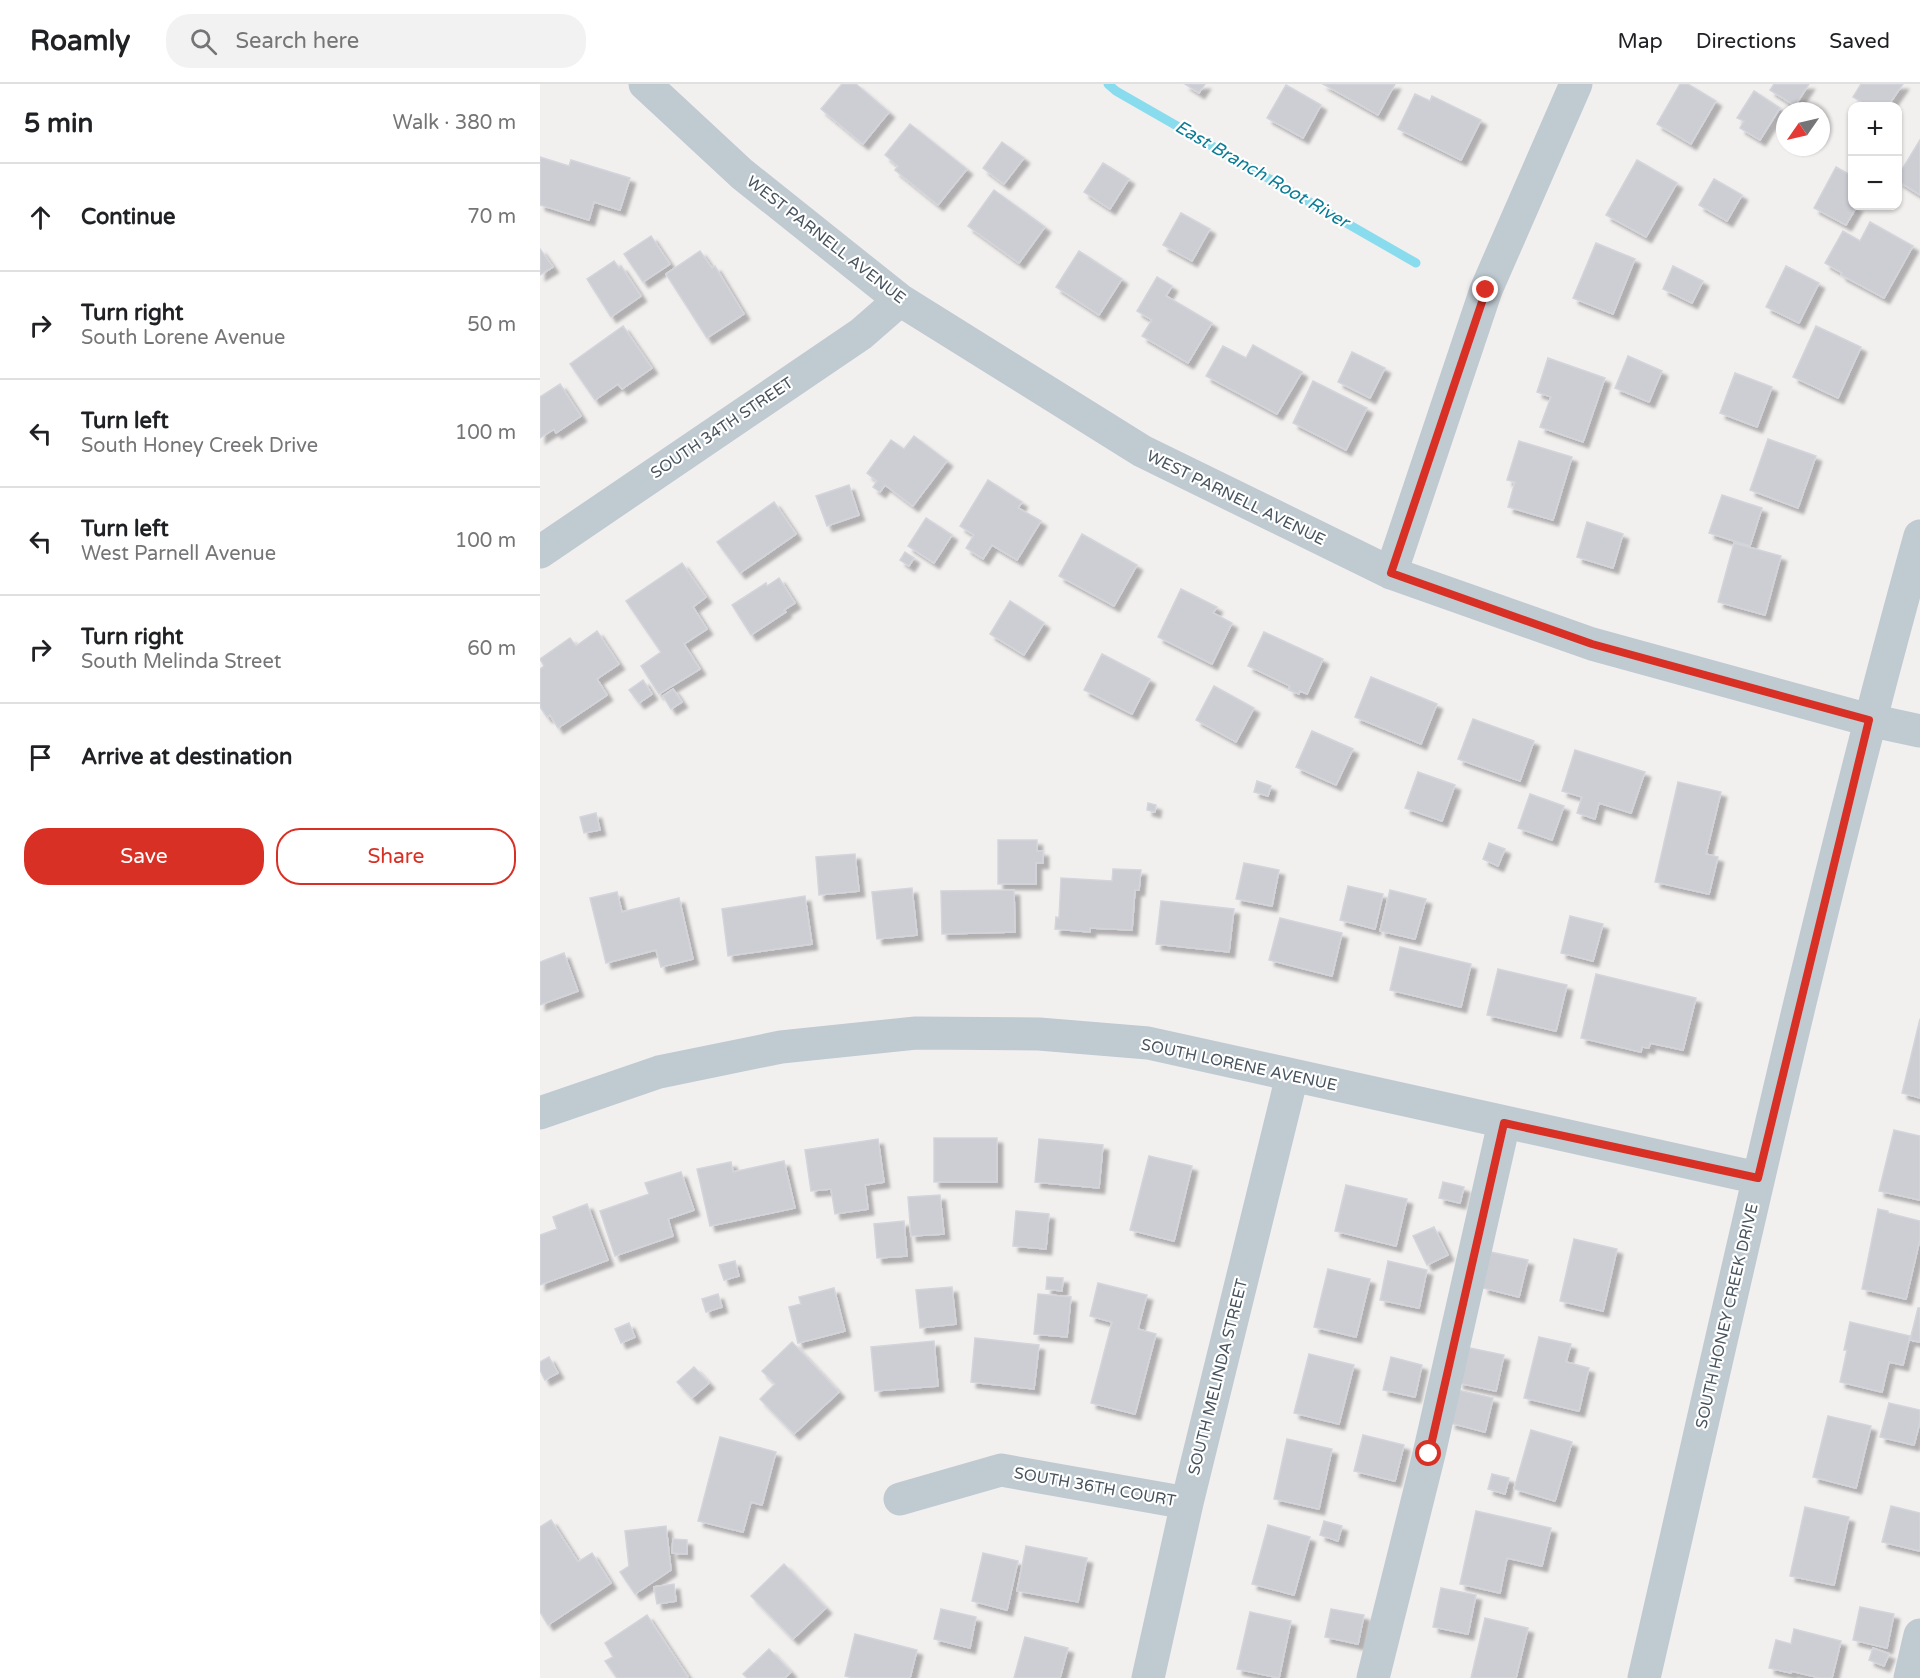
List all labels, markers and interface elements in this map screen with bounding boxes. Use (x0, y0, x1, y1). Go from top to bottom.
search box (166, 14, 586, 68)
text: Roamly (30, 24, 130, 58)
icon: search (187, 25, 220, 58)
text: Search here (235, 28, 359, 54)
text: Map (1617, 29, 1663, 54)
text: Directions (1696, 29, 1796, 54)
text: Saved (1829, 29, 1890, 54)
north arrow (1776, 102, 1830, 156)
map controls (1848, 102, 1902, 210)
button: + (1848, 102, 1902, 156)
text: 5 min (24, 108, 93, 139)
text: Walk · 380 m (393, 111, 516, 135)
water label: East Branch Root River (1171, 115, 1355, 234)
button: − (1848, 156, 1902, 210)
street label: WEST PARNELL AVENUE (742, 172, 910, 308)
icon: ahead (24, 201, 57, 234)
text: Continue (81, 204, 176, 230)
text: 70 m (467, 205, 516, 229)
route end (1472, 276, 1498, 302)
text: Turn right (81, 300, 183, 326)
icon: right (24, 309, 57, 342)
text: 50 m (467, 313, 516, 337)
text: South Lorene Avenue (81, 326, 285, 350)
street label: SOUTH 34TH STREET (647, 373, 797, 483)
text: Turn left (81, 408, 169, 434)
icon: left (24, 417, 57, 450)
text: 100 m (455, 421, 516, 445)
text: South Honey Creek Drive (81, 434, 318, 458)
street label: WEST PARNELL AVENUE (1143, 446, 1329, 550)
text: Turn left (81, 516, 169, 542)
icon: left (24, 525, 57, 558)
text: 100 m (455, 529, 516, 553)
text: West Parnell Avenue (81, 542, 276, 566)
text: Turn right (81, 624, 183, 650)
icon: right (24, 633, 57, 666)
text: 60 m (467, 637, 516, 661)
text: South Melinda Street (81, 650, 281, 674)
icon: arrive (24, 741, 57, 774)
text: Arrive at destination (81, 744, 292, 770)
button: Save (24, 828, 264, 885)
button: Share (276, 828, 516, 885)
street label: SOUTH LORENE AVENUE (1139, 1034, 1339, 1096)
street label: SOUTH HONEY CREEK DRIVE (1691, 1201, 1763, 1431)
street label: SOUTH MELINDA STREET (1184, 1276, 1252, 1477)
route start (1415, 1440, 1441, 1466)
street label: SOUTH 36TH COURT (1012, 1463, 1178, 1511)

